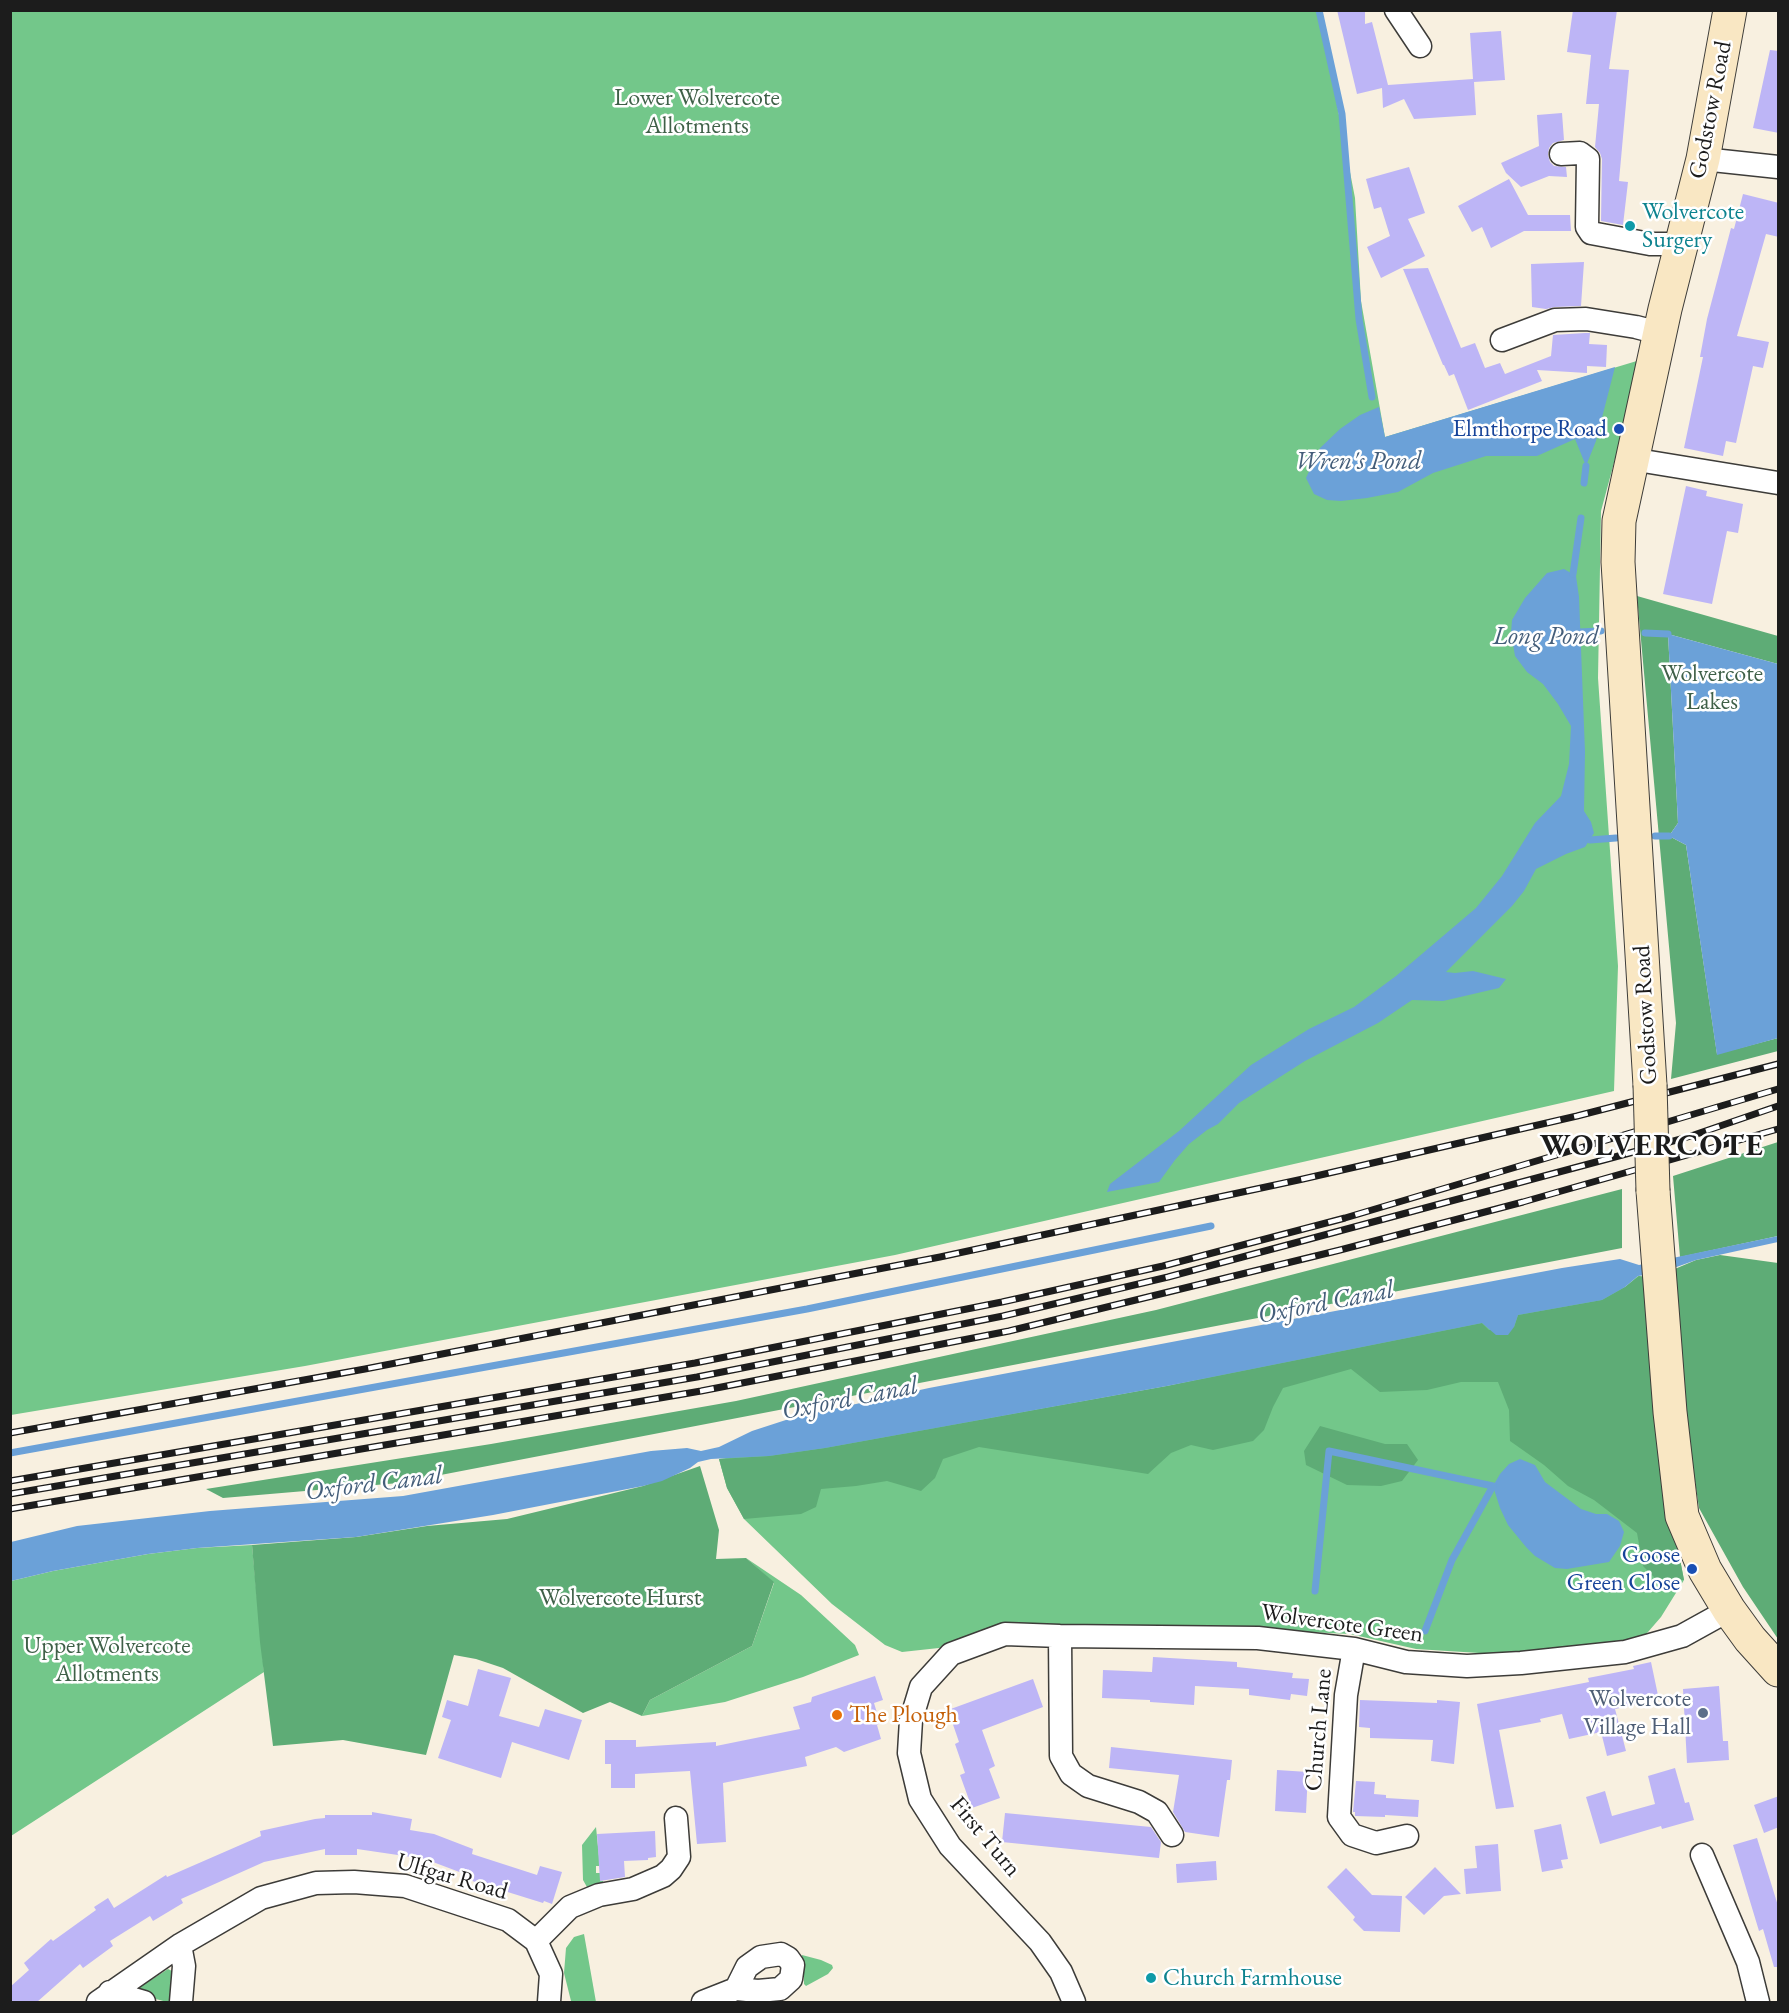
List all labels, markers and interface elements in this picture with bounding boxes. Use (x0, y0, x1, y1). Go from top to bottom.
street label: Godstow Road (1684, 39, 1738, 181)
park label: Lower Wolvercote Allotments (614, 84, 780, 140)
place label: Wolvercote Surgery (1642, 198, 1744, 254)
marker: Wolvercote Surgery (1623, 219, 1637, 233)
place label: Elmthorpe Road (1452, 415, 1607, 443)
marker: Elmthorpe Road (1612, 422, 1626, 436)
water label: Wren's Pond (1294, 446, 1422, 478)
water label: Long Pond (1493, 621, 1599, 653)
park label: Wolvercote Lakes (1661, 660, 1763, 716)
street label: Godstow Road (1628, 944, 1664, 1086)
district label: WOLVERCOTE (1540, 1129, 1764, 1165)
water label: Oxford Canal (1255, 1275, 1397, 1331)
water label: Oxford Canal (779, 1371, 921, 1427)
water label: Oxford Canal (304, 1460, 444, 1508)
place label: Goose Green Close (1567, 1541, 1680, 1597)
marker: Goose Green Close (1685, 1562, 1699, 1576)
park label: Wolvercote Hurst (539, 1584, 701, 1612)
street label: Wolvercote Green (1259, 1598, 1425, 1650)
park label: Upper Wolvercote Allotments (23, 1632, 191, 1688)
street label: Church Lane (1299, 1668, 1339, 1792)
place label: Wolvercote Village Hall (1583, 1685, 1691, 1741)
place label: The Plough (849, 1701, 958, 1729)
marker: Wolvercote Village Hall (1696, 1706, 1710, 1720)
marker: The Plough (830, 1708, 844, 1722)
street label: First Turn (943, 1791, 1027, 1883)
street label: Ulfgar Road (393, 1847, 511, 1907)
place label: Church Farmhouse (1163, 1964, 1342, 1992)
marker: Church Farmhouse (1144, 1971, 1158, 1985)

